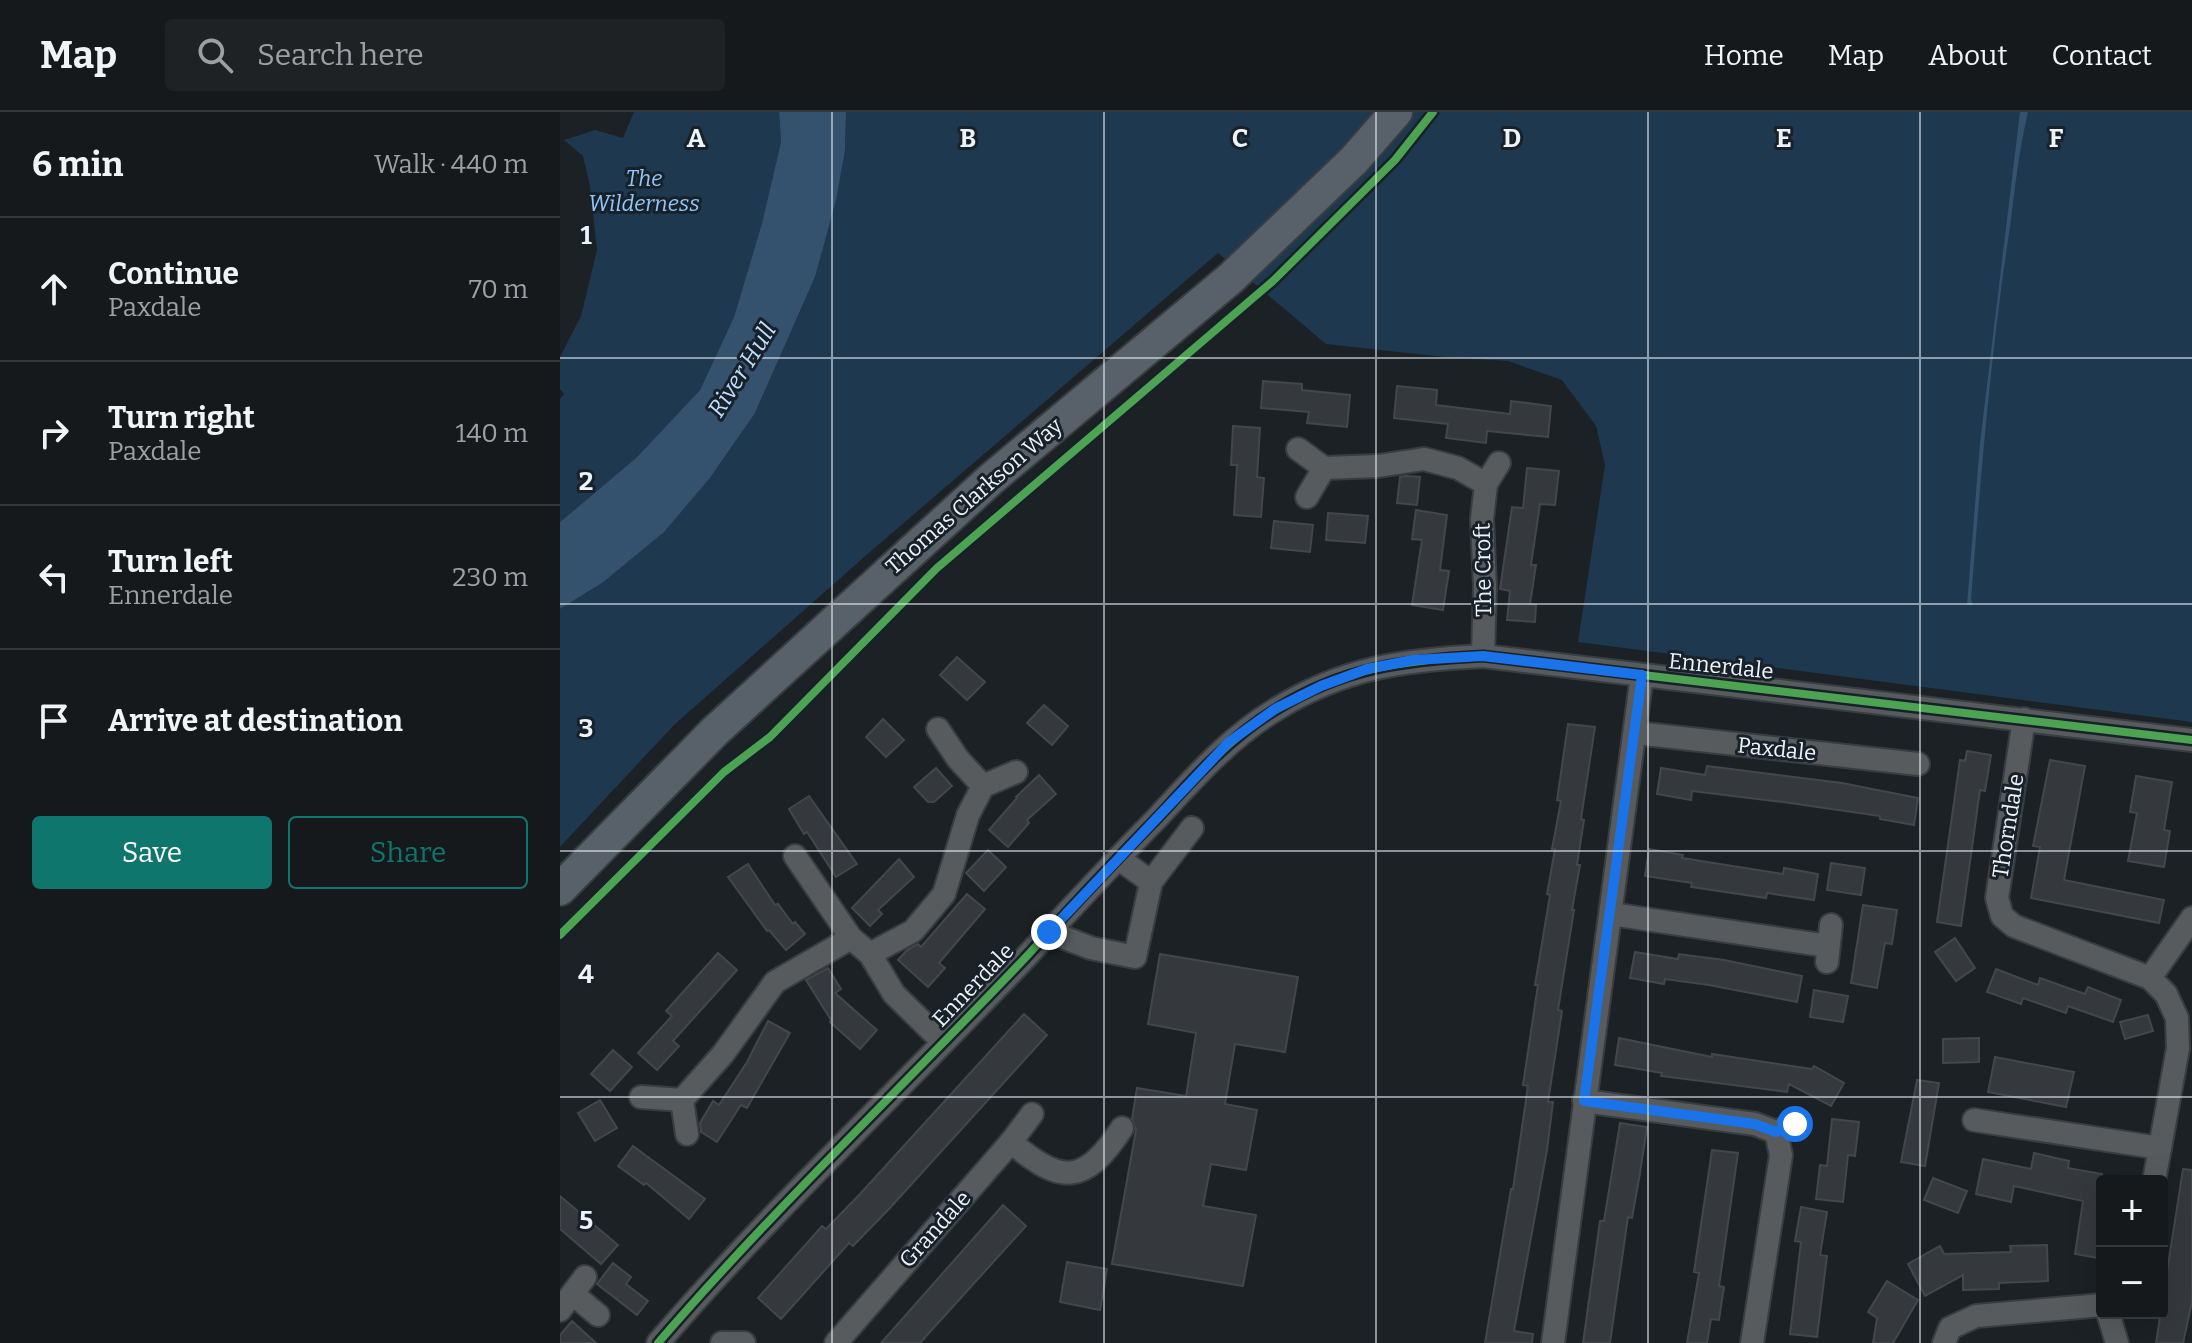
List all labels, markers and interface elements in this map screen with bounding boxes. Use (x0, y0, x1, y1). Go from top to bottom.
search box (165, 19, 725, 91)
text: Map (40, 32, 117, 78)
icon: search (193, 33, 237, 77)
text: Search here (257, 37, 424, 73)
text: Home (1704, 39, 1784, 72)
text: Map (1828, 39, 1884, 72)
text: About (1928, 39, 2008, 72)
text: Contact (2052, 39, 2152, 72)
text: A (687, 123, 706, 154)
text: B (960, 123, 976, 154)
text: C (1232, 123, 1248, 154)
text: D (1503, 123, 1521, 154)
text: E (1776, 123, 1792, 154)
text: F (2049, 123, 2064, 154)
text: 6 min (32, 144, 123, 185)
text: Walk · 440 m (374, 149, 528, 180)
park label: The Wilderness (588, 165, 700, 217)
text: 1 (580, 220, 592, 251)
text: Continue (108, 256, 239, 292)
icon: ahead (32, 267, 76, 311)
text: 70 m (469, 274, 528, 305)
text: Paxdale (108, 292, 202, 323)
water label: River Hull (702, 318, 782, 422)
text: Turn right (108, 400, 255, 436)
icon: right (32, 411, 76, 455)
street label: Thomas Clarkson Way (880, 412, 1068, 580)
text: 140 m (456, 418, 528, 449)
text: Paxdale (108, 436, 202, 467)
text: 2 (579, 466, 593, 497)
street label: The Croft (1469, 523, 1497, 617)
text: Turn left (108, 544, 233, 580)
icon: left (32, 555, 76, 599)
text: 230 m (452, 562, 528, 593)
text: Ennerdale (108, 580, 233, 611)
street label: Ennerdale (1667, 647, 1775, 685)
icon: arrive (32, 699, 76, 743)
text: Arrive at destination (108, 703, 403, 739)
text: 3 (579, 713, 593, 744)
street label: Paxdale (1736, 731, 1818, 767)
street label: Thorndale (1986, 772, 2030, 880)
button: Save (32, 816, 272, 889)
button: Share (288, 816, 528, 889)
route end (1031, 914, 1067, 950)
street label: Ennerdale (927, 938, 1019, 1032)
text: 4 (578, 959, 594, 990)
route start (1777, 1106, 1813, 1142)
map controls (2096, 1175, 2168, 1319)
button: + (2096, 1175, 2168, 1247)
street label: Grandale (893, 1185, 977, 1273)
text: 5 (579, 1205, 593, 1236)
button: − (2096, 1247, 2168, 1319)

